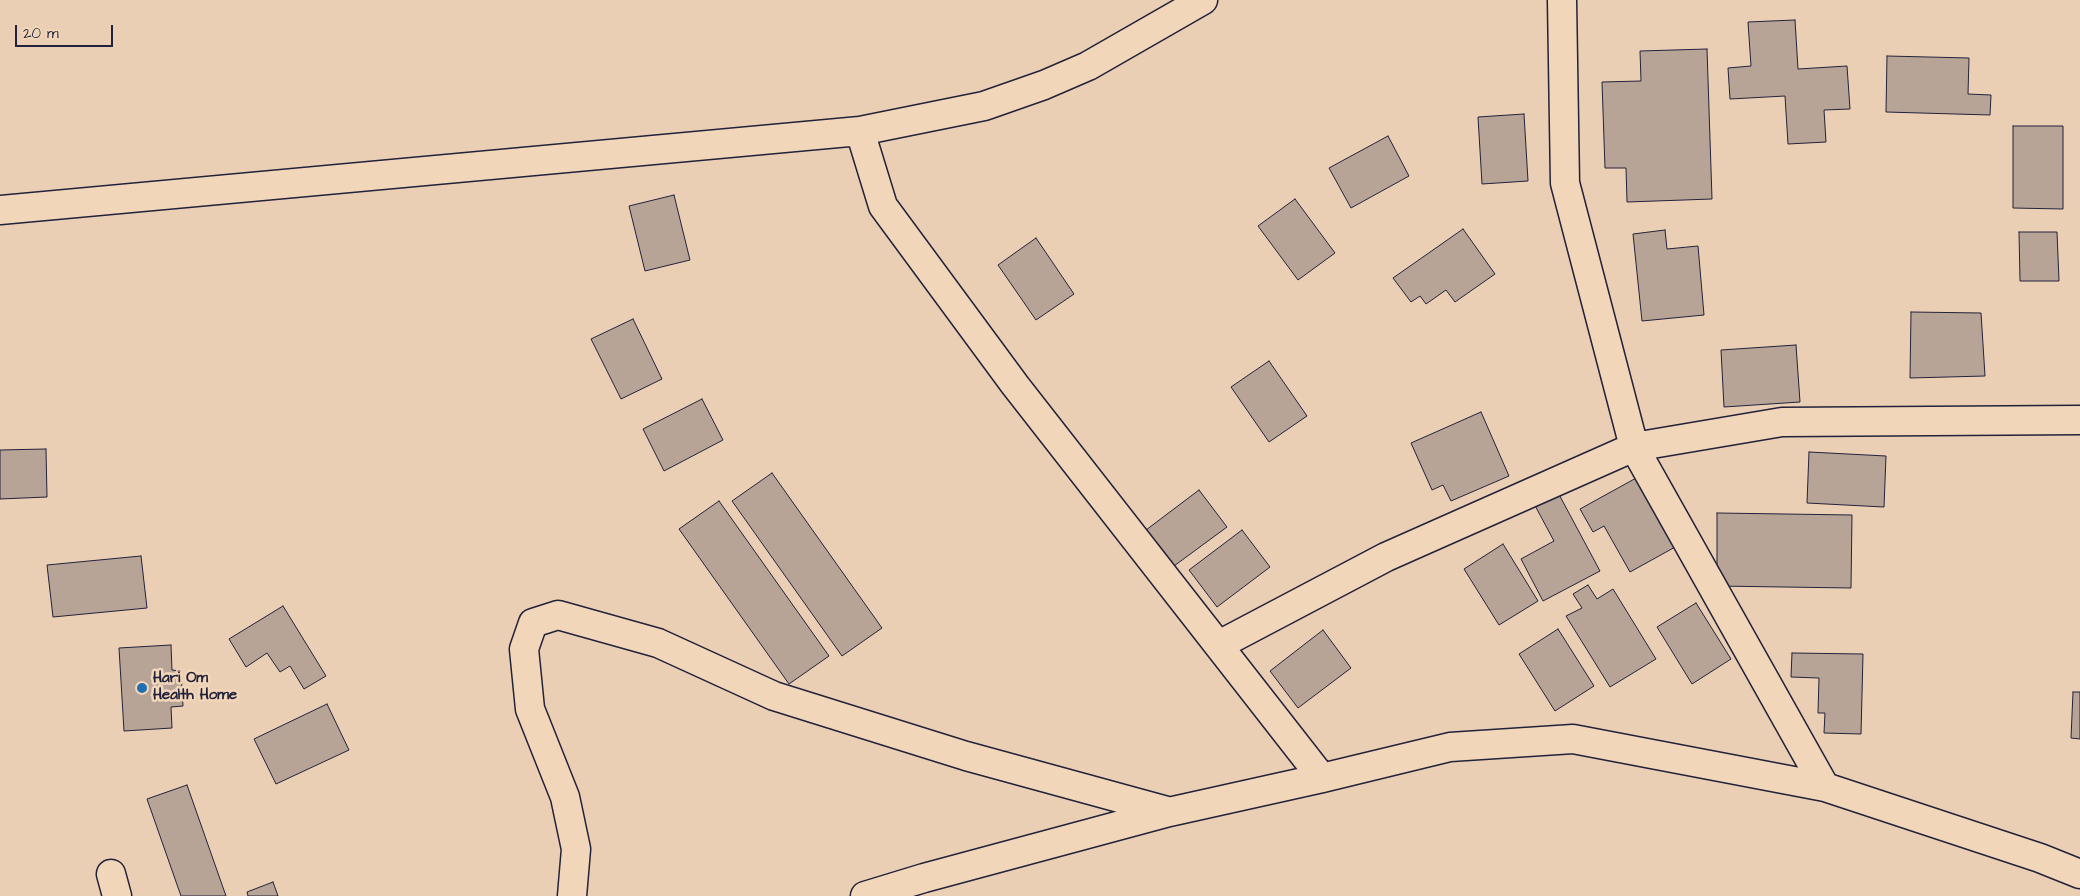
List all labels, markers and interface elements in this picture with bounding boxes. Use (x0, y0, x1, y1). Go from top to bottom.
scale bar (18, 15, 115, 47)
text: 20 m (23, 23, 59, 44)
place label: Hari Om Health Home (153, 670, 237, 705)
marker: Hari Om Health Home (135, 681, 149, 695)

